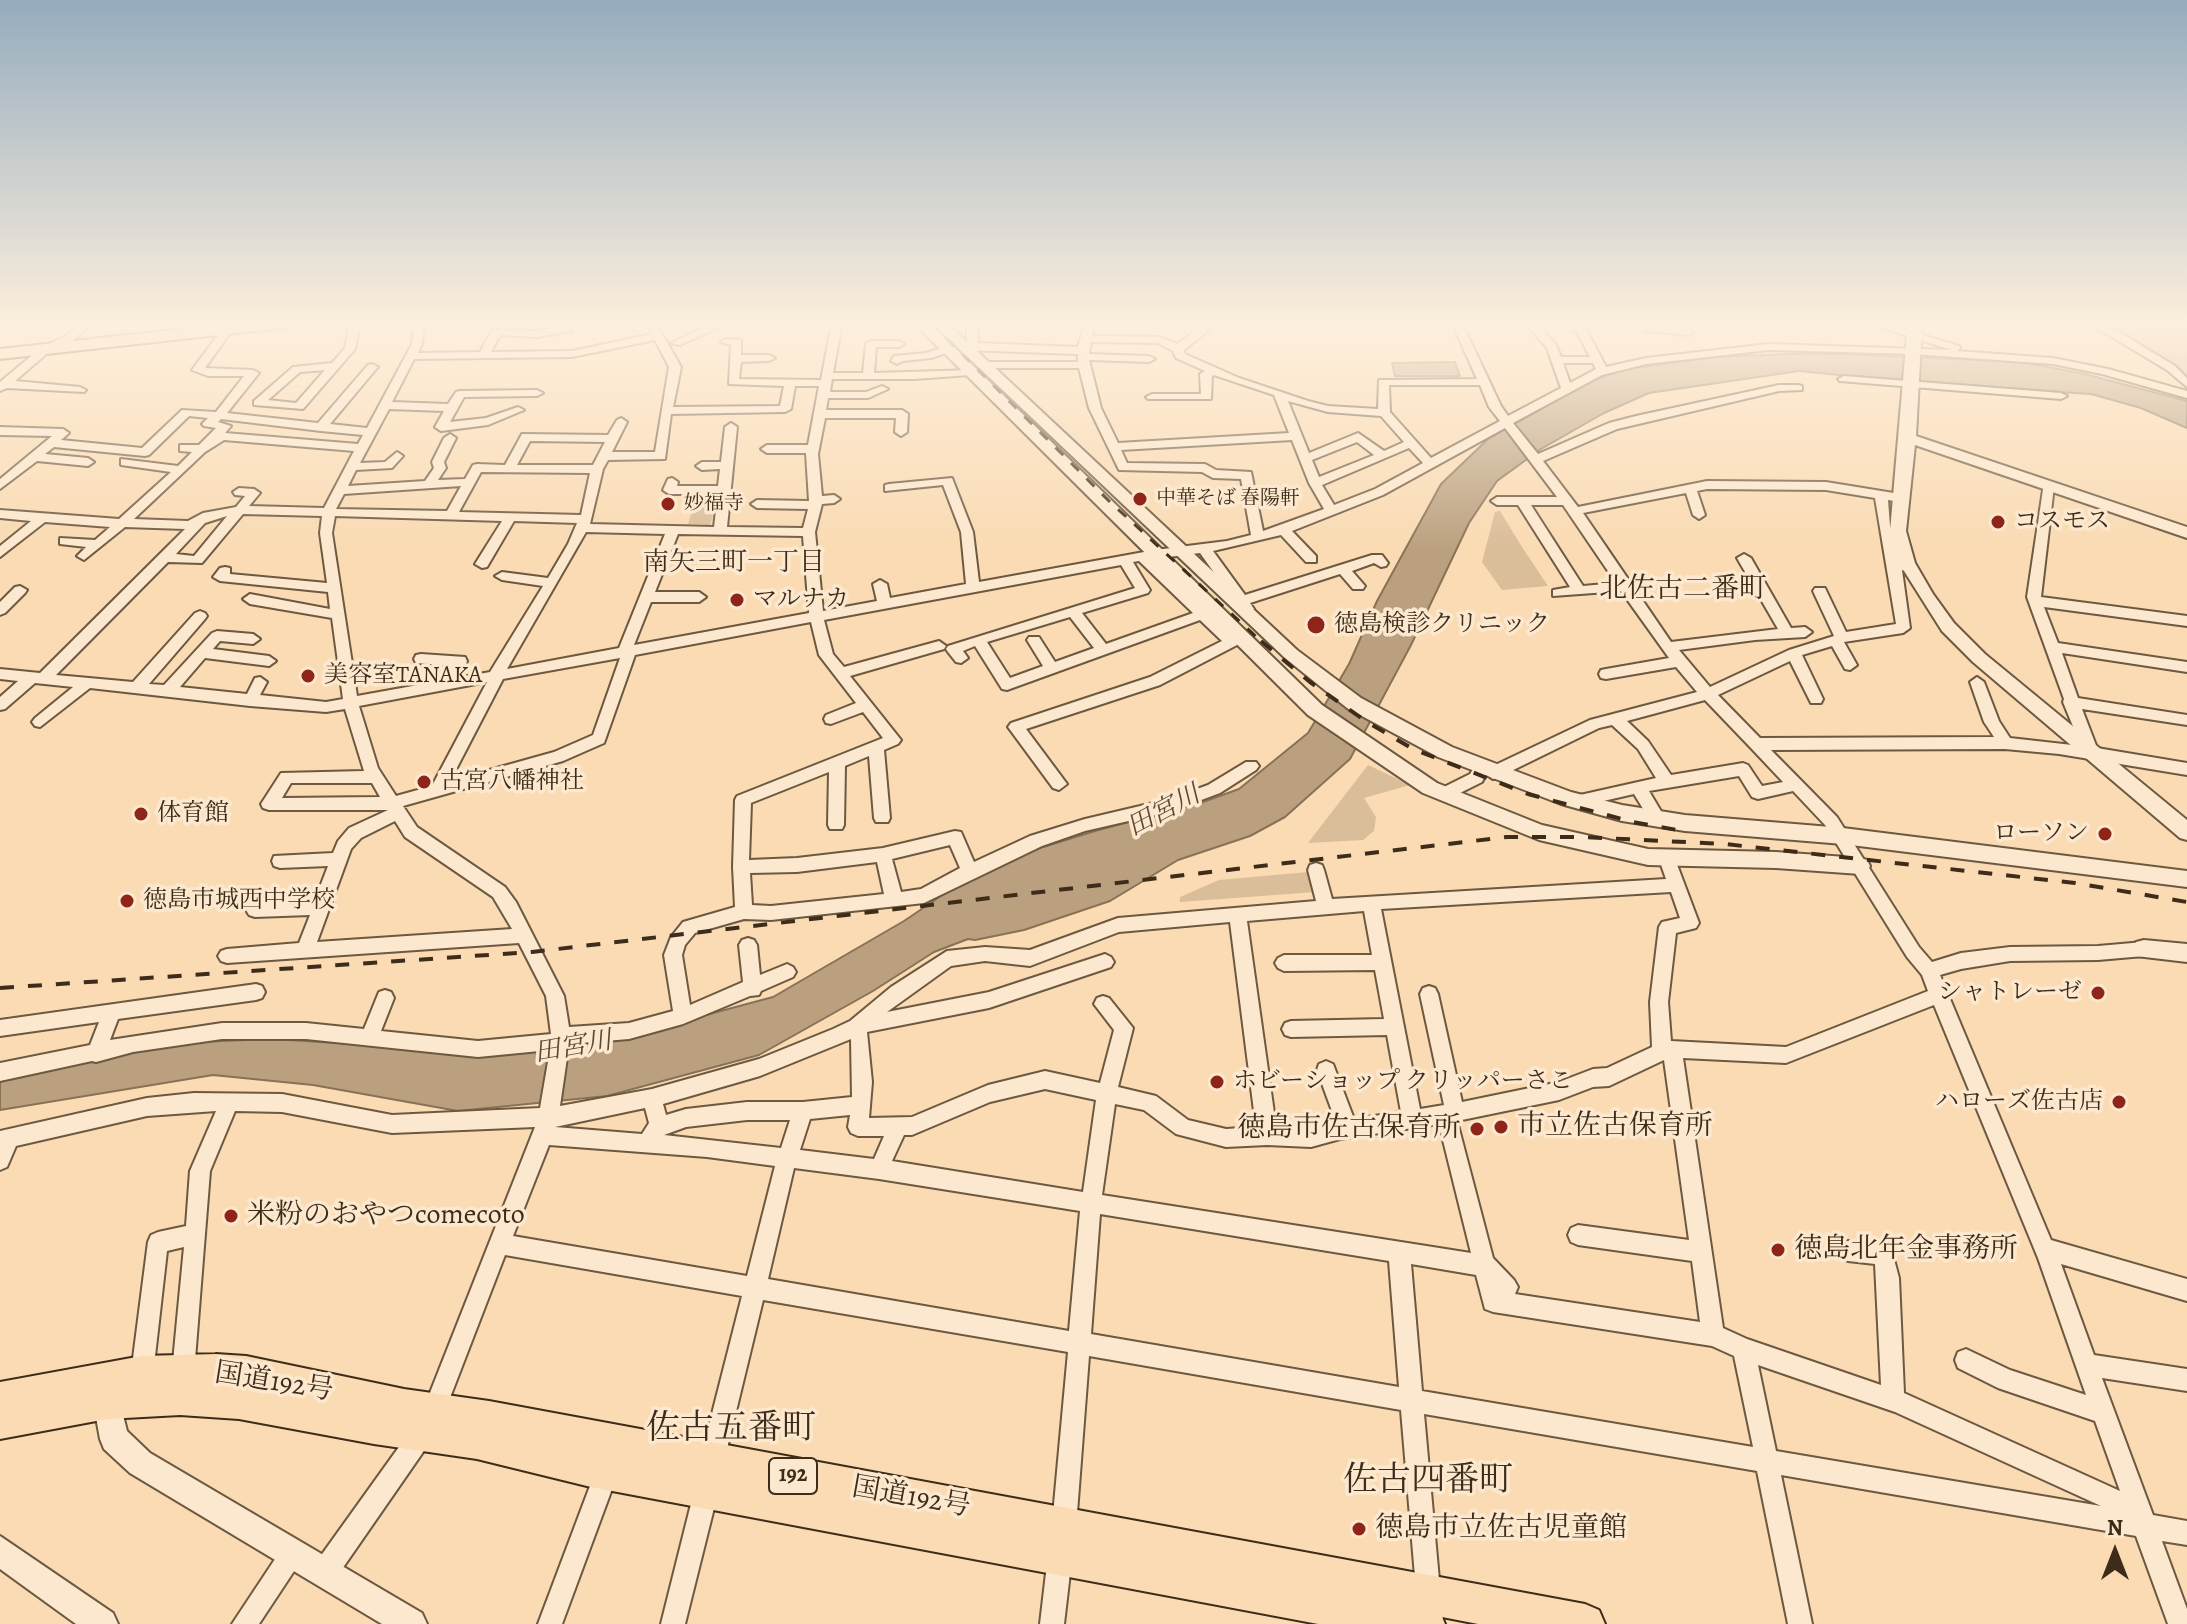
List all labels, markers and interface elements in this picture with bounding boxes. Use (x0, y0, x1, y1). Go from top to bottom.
place label: 中華そば 春陽軒 (1156, 487, 1300, 511)
marker: 中華そば 春陽軒 (1131, 490, 1149, 508)
place label: 妙福寺 (684, 492, 744, 516)
marker: 妙福寺 (659, 495, 677, 513)
place label: コスモス (2014, 508, 2110, 536)
marker: コスモス (1989, 513, 2007, 531)
district label: 南矢三町一丁目 (643, 548, 825, 580)
district label: 北佐古二番町 (1599, 573, 1767, 607)
place label: マルナカ (753, 586, 849, 614)
marker: マルナカ (728, 591, 746, 609)
place label: 徳島検診クリニック (1334, 611, 1550, 639)
marker: 徳島検診クリニック (1305, 614, 1327, 636)
place label: 美容室TANAKA (324, 662, 482, 690)
marker: 美容室TANAKA (299, 667, 317, 685)
place label: 古宮八幡神社 (440, 768, 584, 796)
marker: 古宮八幡神社 (415, 773, 433, 791)
water label: 田宮川 (1122, 780, 1206, 844)
place label: 体育館 (157, 800, 229, 828)
marker: 体育館 (132, 805, 150, 823)
place label: ローソン (1993, 820, 2089, 848)
marker: ローソン (2096, 825, 2114, 843)
place label: 徳島市城西中学校 (143, 887, 335, 915)
marker: 徳島市城西中学校 (118, 892, 136, 910)
place label: シャトレーゼ (1938, 979, 2082, 1007)
marker: シャトレーゼ (2089, 984, 2107, 1002)
water label: 田宮川 (532, 1026, 614, 1070)
place label: ホビーショップ クリッパーさこ (1233, 1068, 1573, 1096)
marker: ホビーショップ クリッパーさこ (1208, 1073, 1226, 1091)
place label: ハローズ佐古店 (1935, 1088, 2103, 1116)
marker: ハローズ佐古店 (2110, 1093, 2128, 1111)
place label: 市立佐古保育所 (1517, 1110, 1713, 1144)
place label: 徳島市佐古保育所 (1237, 1112, 1461, 1146)
marker: 市立佐古保育所 (1492, 1118, 1510, 1136)
marker: 徳島市佐古保育所 (1468, 1120, 1486, 1138)
place label: 米粉のおやつcomecoto (247, 1199, 525, 1233)
marker: 米粉のおやつcomecoto (222, 1207, 240, 1225)
place label: 徳島北年金事務所 (1794, 1233, 2018, 1267)
marker: 徳島北年金事務所 (1769, 1241, 1787, 1259)
street label: 国道192号 (212, 1357, 336, 1409)
district label: 佐古五番町 (646, 1410, 816, 1450)
road number: 192 (769, 1458, 817, 1494)
district label: 佐古四番町 (1343, 1462, 1513, 1502)
street label: 国道192号 (849, 1471, 973, 1525)
place label: 徳島市立佐古児童館 (1375, 1512, 1627, 1546)
north arrow (2075, 1512, 2155, 1592)
text: N (2107, 1513, 2123, 1543)
marker: 徳島市立佐古児童館 (1350, 1520, 1368, 1538)

